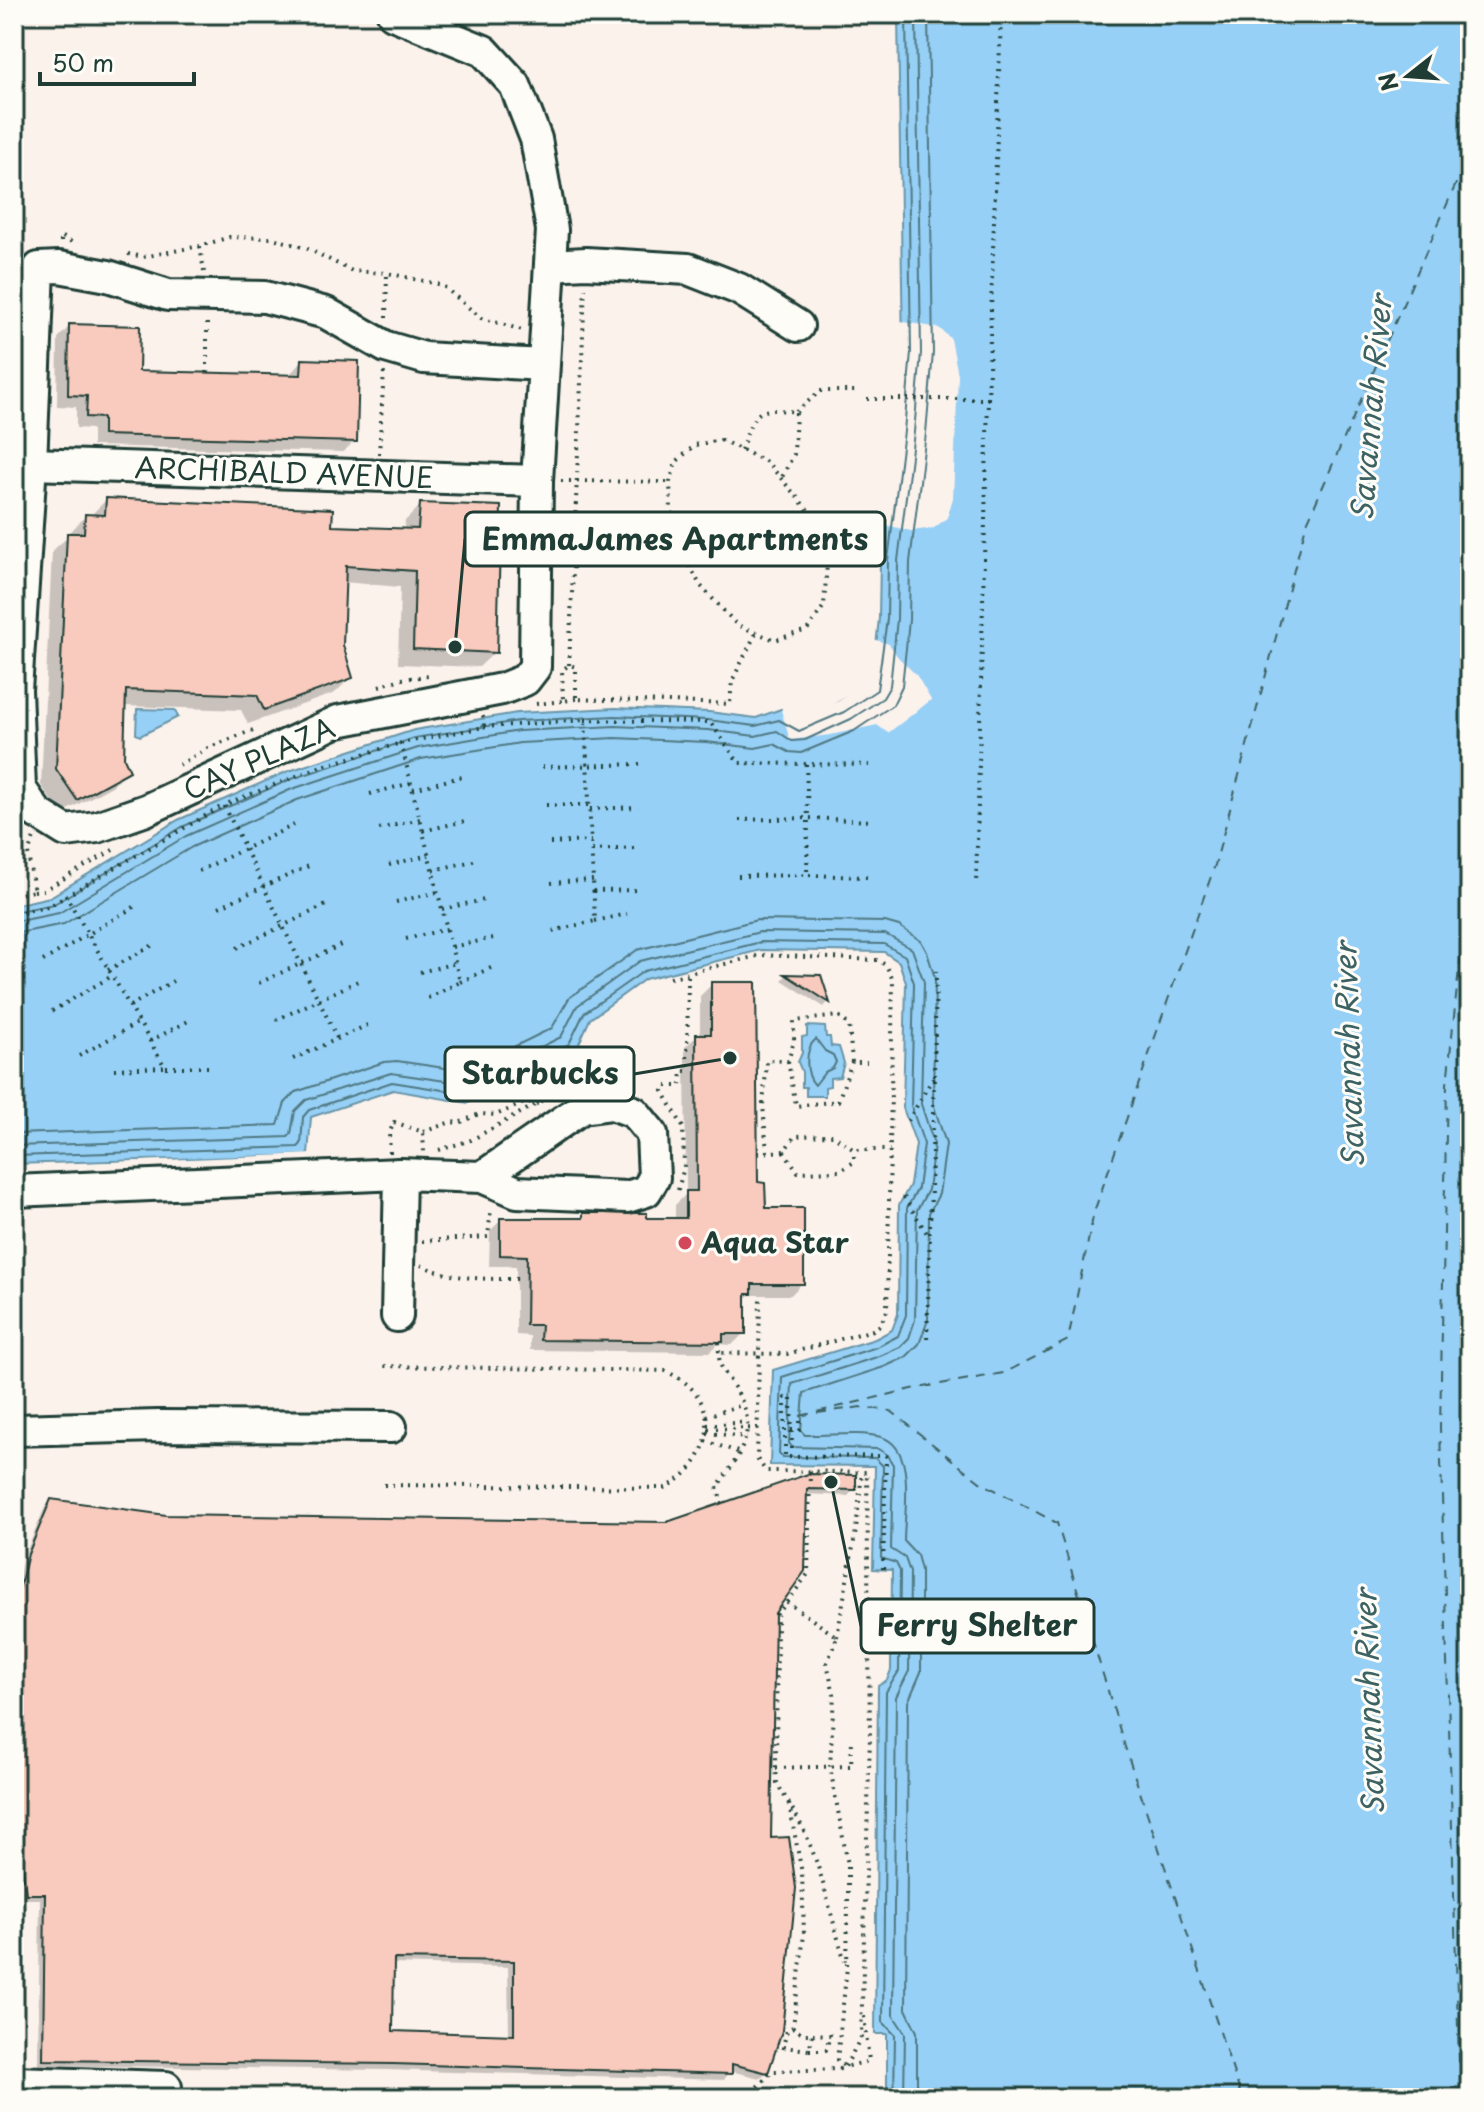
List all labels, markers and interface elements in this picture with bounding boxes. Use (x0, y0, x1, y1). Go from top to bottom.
scale bar (40, 36, 194, 86)
north arrow (1368, 36, 1448, 116)
text: 50 m (52, 44, 114, 80)
text: N (1369, 69, 1406, 95)
water label: Savannah River (1337, 289, 1402, 522)
street label: ARCHIBALD AVENUE (134, 445, 434, 498)
callout: EmmaJames Apartments (465, 512, 885, 566)
text: EmmaJames Apartments (482, 515, 868, 560)
street label: CAY PLAZA (176, 705, 341, 810)
water label: Savannah River (1321, 937, 1374, 1168)
callout: Starbucks (445, 1047, 634, 1101)
text: Starbucks (461, 1049, 619, 1094)
place label: Aqua Star (700, 1220, 849, 1263)
marker: Aqua Star (676, 1234, 694, 1252)
water label: Savannah River (1341, 1584, 1394, 1815)
callout: Ferry Shelter (861, 1599, 1094, 1653)
text: Ferry Shelter (876, 1601, 1078, 1646)

